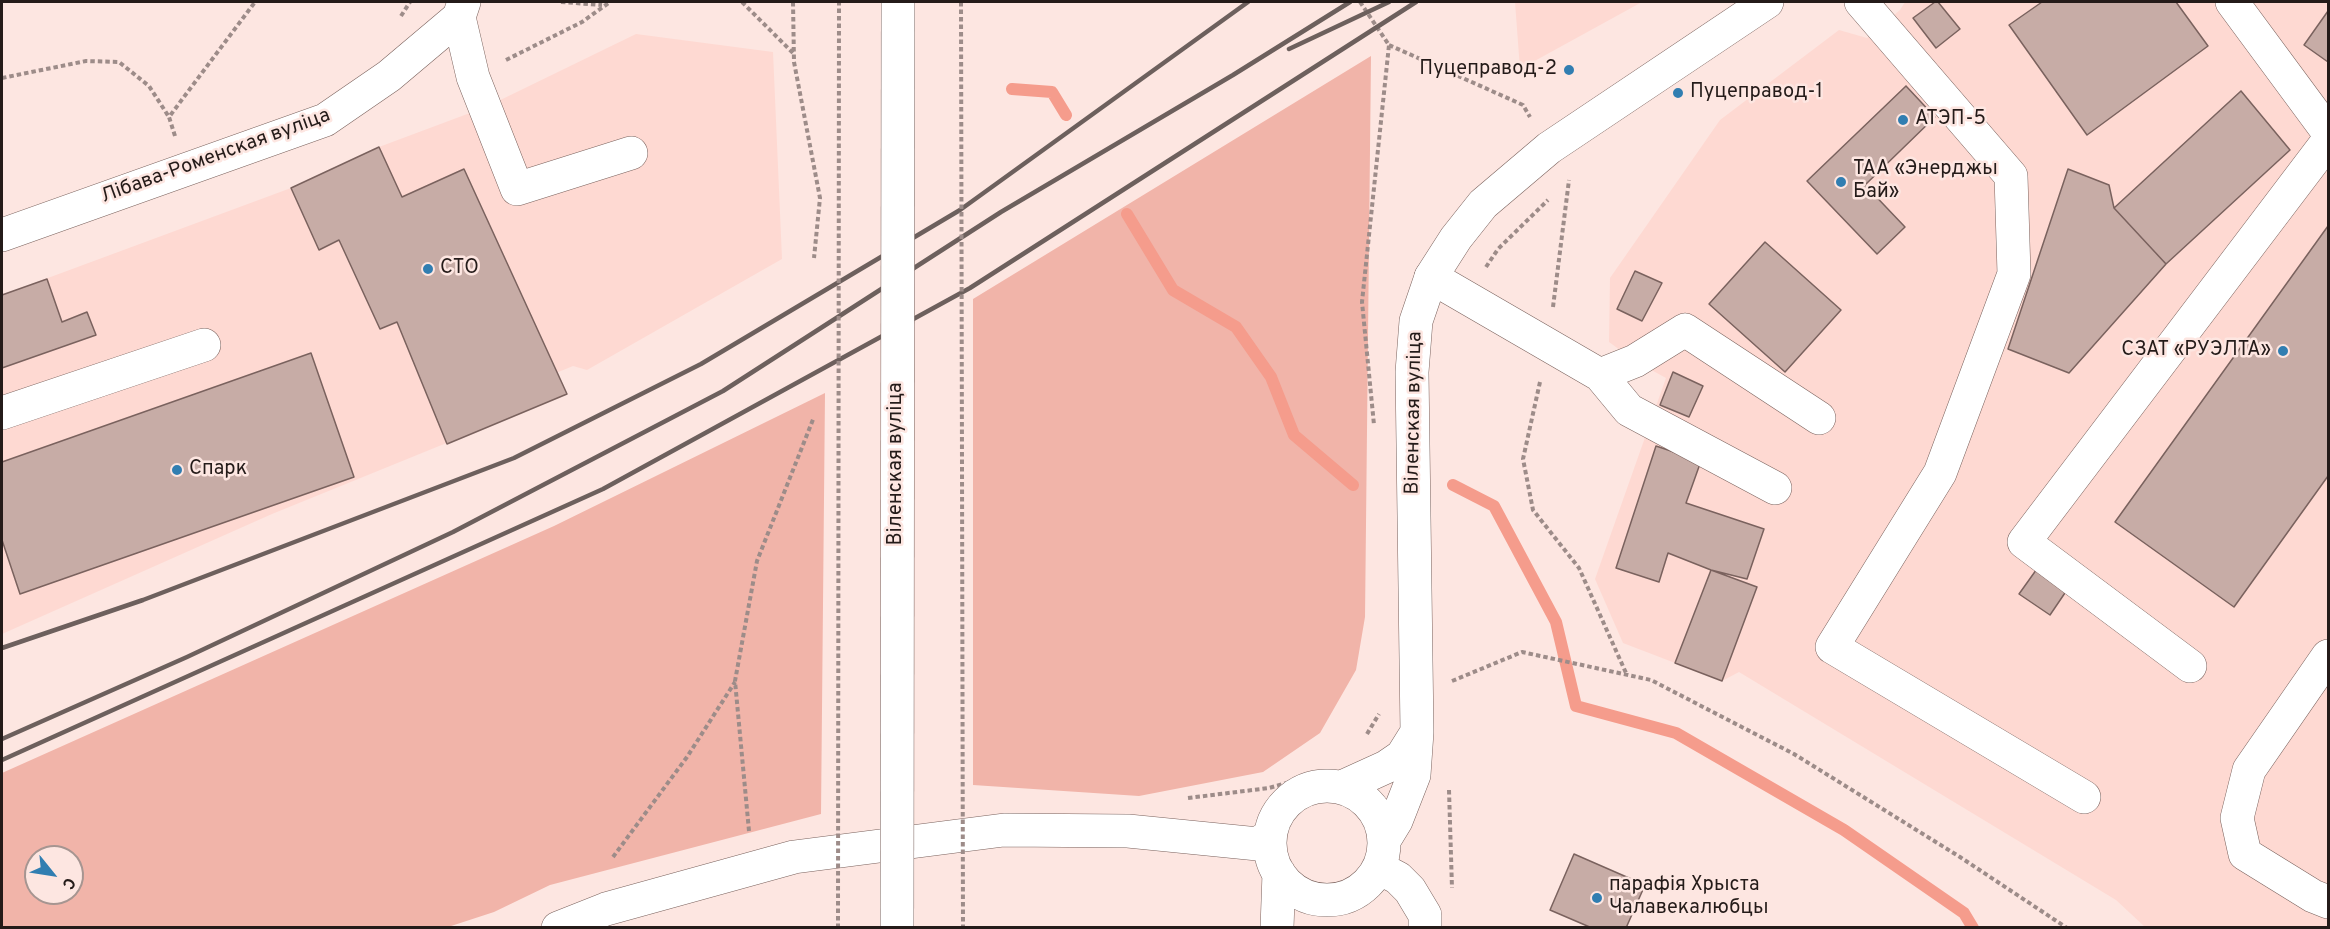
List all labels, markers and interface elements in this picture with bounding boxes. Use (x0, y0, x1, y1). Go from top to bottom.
place label: Пуцеправод-2 (1419, 58, 1557, 82)
marker: Пуцеправод-2 (1562, 63, 1576, 77)
place label: Пуцеправод-1 (1690, 81, 1823, 105)
marker: Пуцеправод-1 (1671, 86, 1685, 100)
street label: Лібава-Роменская вуліца (98, 104, 334, 210)
place label: АТЭП-5 (1915, 108, 1986, 132)
marker: АТЭП-5 (1896, 113, 1910, 127)
place label: ТАА «Энерджы Бай» (1853, 158, 1998, 205)
marker: ТАА «Энерджы Бай» (1834, 175, 1848, 189)
place label: СТО (440, 257, 479, 281)
marker: СТО (421, 262, 435, 276)
street label: Віленская вуліца (1402, 331, 1428, 495)
place label: СЗАТ «РУЭЛТА» (2121, 339, 2271, 363)
marker: СЗАТ «РУЭЛТА» (2276, 344, 2290, 358)
street label: Віленская вуліца (885, 382, 909, 546)
place label: Спарк (189, 458, 247, 482)
marker: Спарк (170, 463, 184, 477)
north arrow (24, 845, 84, 905)
text: С (57, 874, 79, 892)
place label: парафія Хрыста Чалавекалюбцы (1609, 874, 1768, 921)
marker: парафія Хрыста Чалавекалюбцы (1590, 891, 1604, 905)

